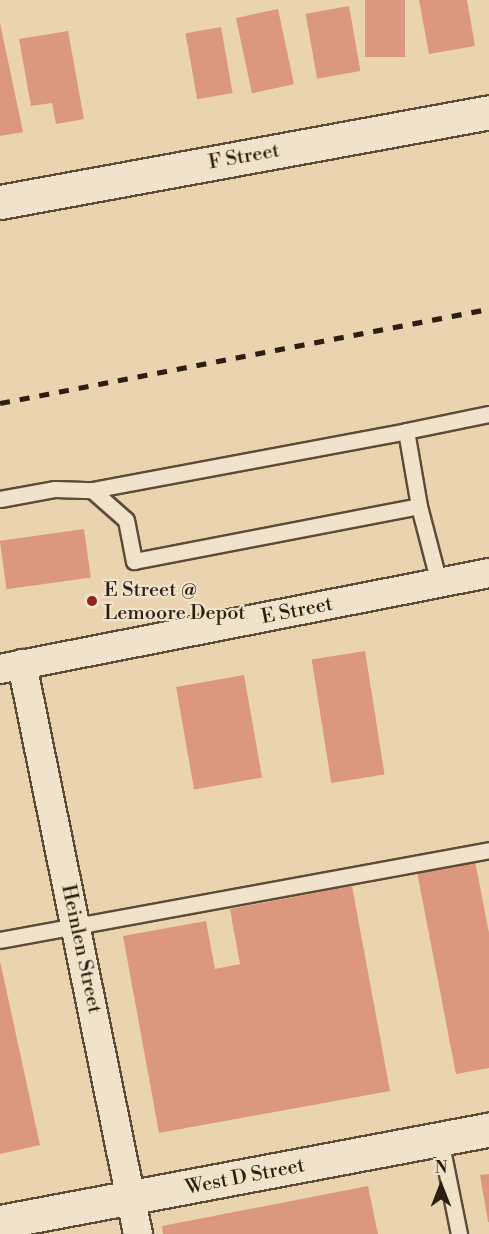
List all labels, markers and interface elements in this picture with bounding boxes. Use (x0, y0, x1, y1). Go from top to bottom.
street label: F Street (207, 139, 281, 175)
place label: E Street @ Lemoore Depot (104, 578, 245, 625)
street label: E Street (259, 592, 335, 630)
marker: E Street @ Lemoore Depot (85, 594, 99, 608)
street label: Heinlen Street (56, 882, 106, 1016)
street label: West D Street (183, 1154, 307, 1200)
north arrow (411, 1156, 471, 1216)
text: N (435, 1158, 447, 1178)

